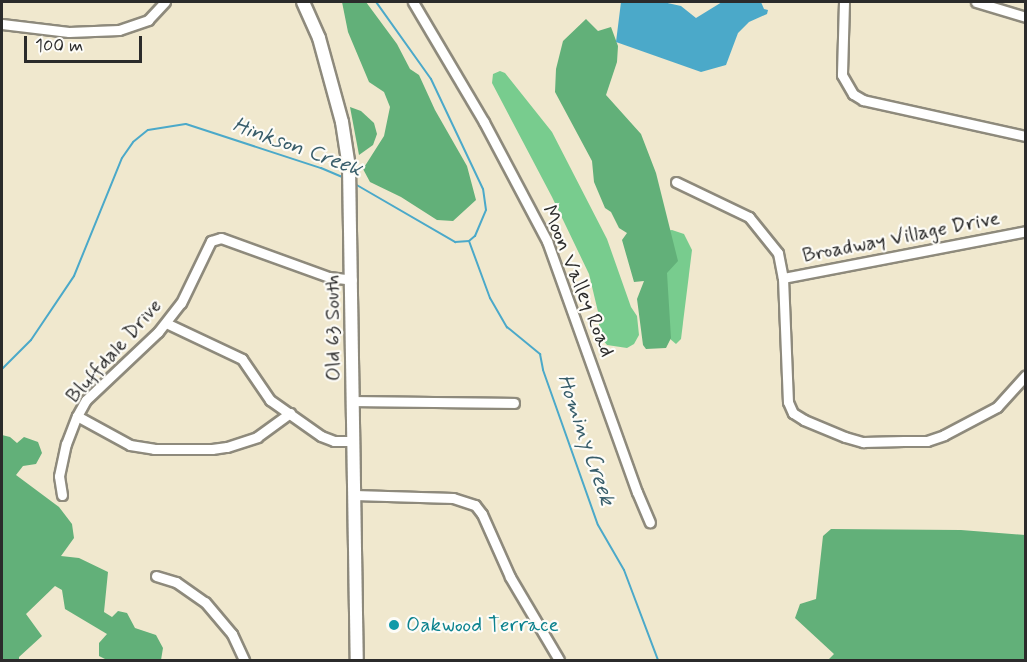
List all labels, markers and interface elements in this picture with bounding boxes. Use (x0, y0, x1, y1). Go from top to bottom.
scale bar (27, 24, 146, 62)
text: 100 m (35, 34, 83, 58)
water label: Hinkson Creek (229, 113, 365, 183)
street label: Moon Valley Road (538, 205, 618, 357)
street label: Broadway Village Drive (801, 206, 1001, 268)
street label: Old 63 South (319, 275, 347, 381)
street label: Bluffdale Drive (61, 294, 167, 408)
water label: Hominy Creek (550, 370, 620, 510)
place label: Oakwood Terrace (406, 612, 553, 638)
marker: Oakwood Terrace (387, 618, 401, 632)

